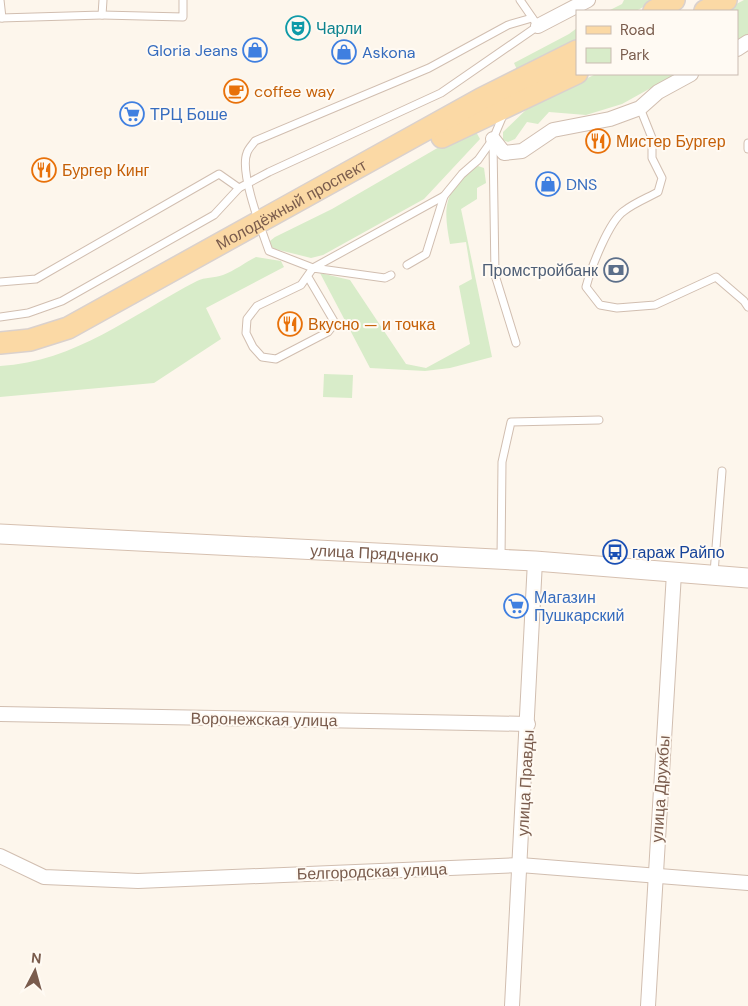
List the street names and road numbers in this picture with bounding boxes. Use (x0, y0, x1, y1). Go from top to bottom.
street label: Молодёжный проспект (212, 154, 371, 255)
street label: улица Прядченко (310, 540, 439, 567)
street label: Воронежская улица (190, 708, 338, 731)
street label: улица Правды (512, 729, 539, 837)
street label: улица Дружбы (646, 735, 675, 843)
street label: Белгородская улица (296, 858, 448, 885)

